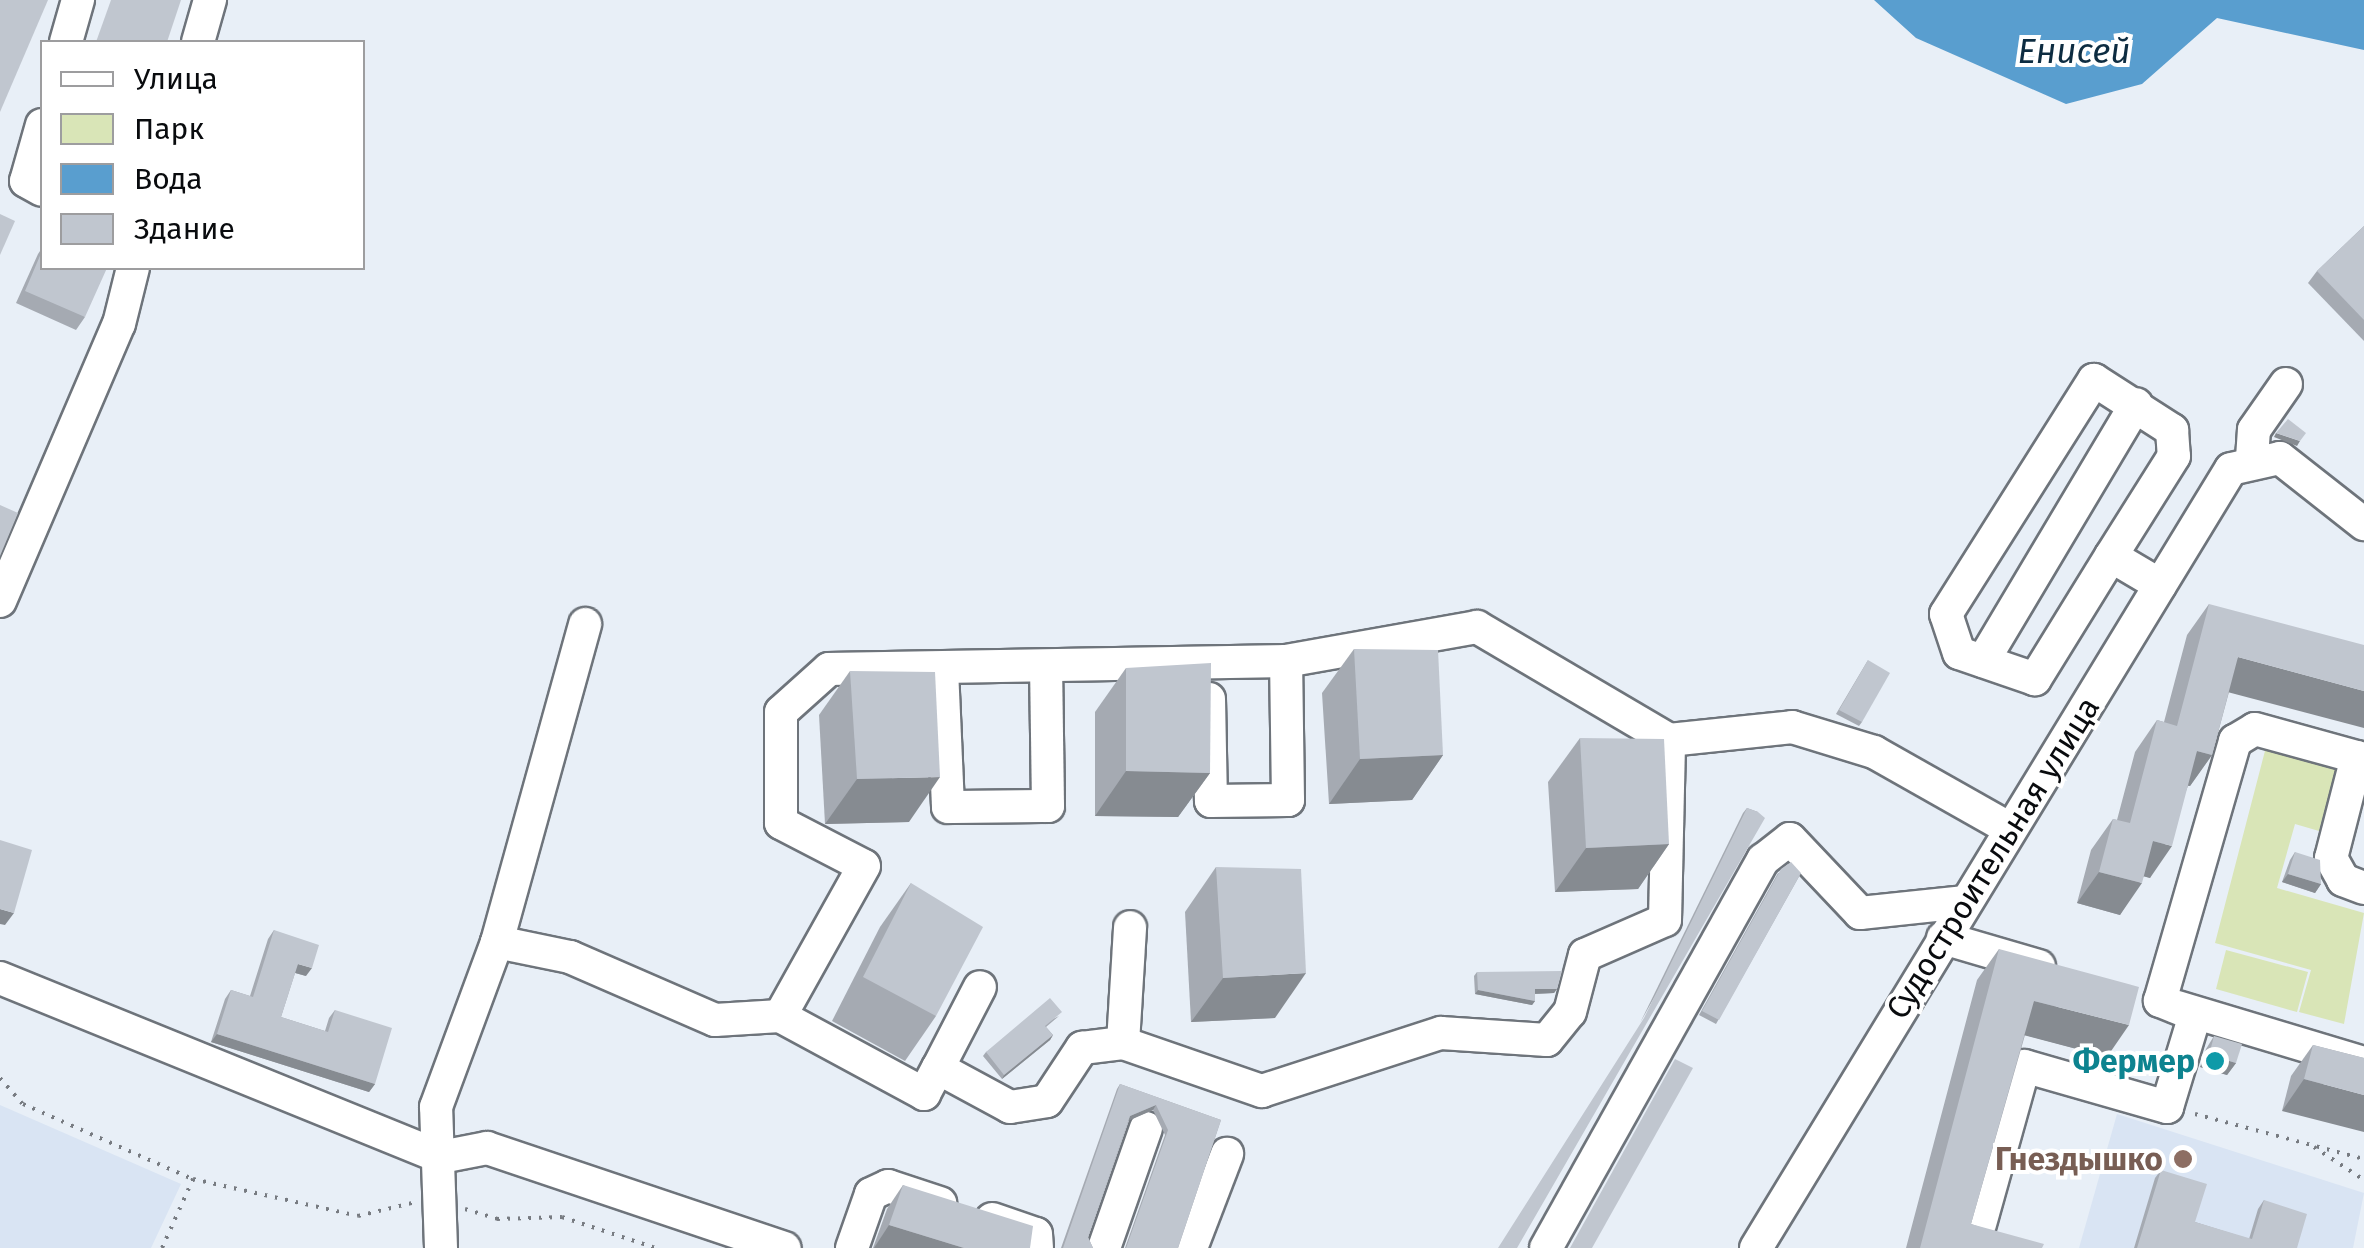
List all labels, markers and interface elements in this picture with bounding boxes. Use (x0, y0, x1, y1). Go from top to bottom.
water label: Енисей (2018, 30, 2130, 72)
legend (40, 40, 365, 270)
text: Улица (134, 61, 218, 97)
text: Парк (134, 111, 204, 147)
text: Вода (134, 161, 203, 197)
text: Здание (134, 211, 235, 247)
street label: Судостроительная улица (1878, 690, 2108, 1026)
place label: Фермер (2073, 1042, 2195, 1080)
marker: Фермер (2204, 1050, 2226, 1072)
place label: Гнездышко (1995, 1140, 2163, 1178)
marker: Гнездышко (2172, 1148, 2194, 1170)

